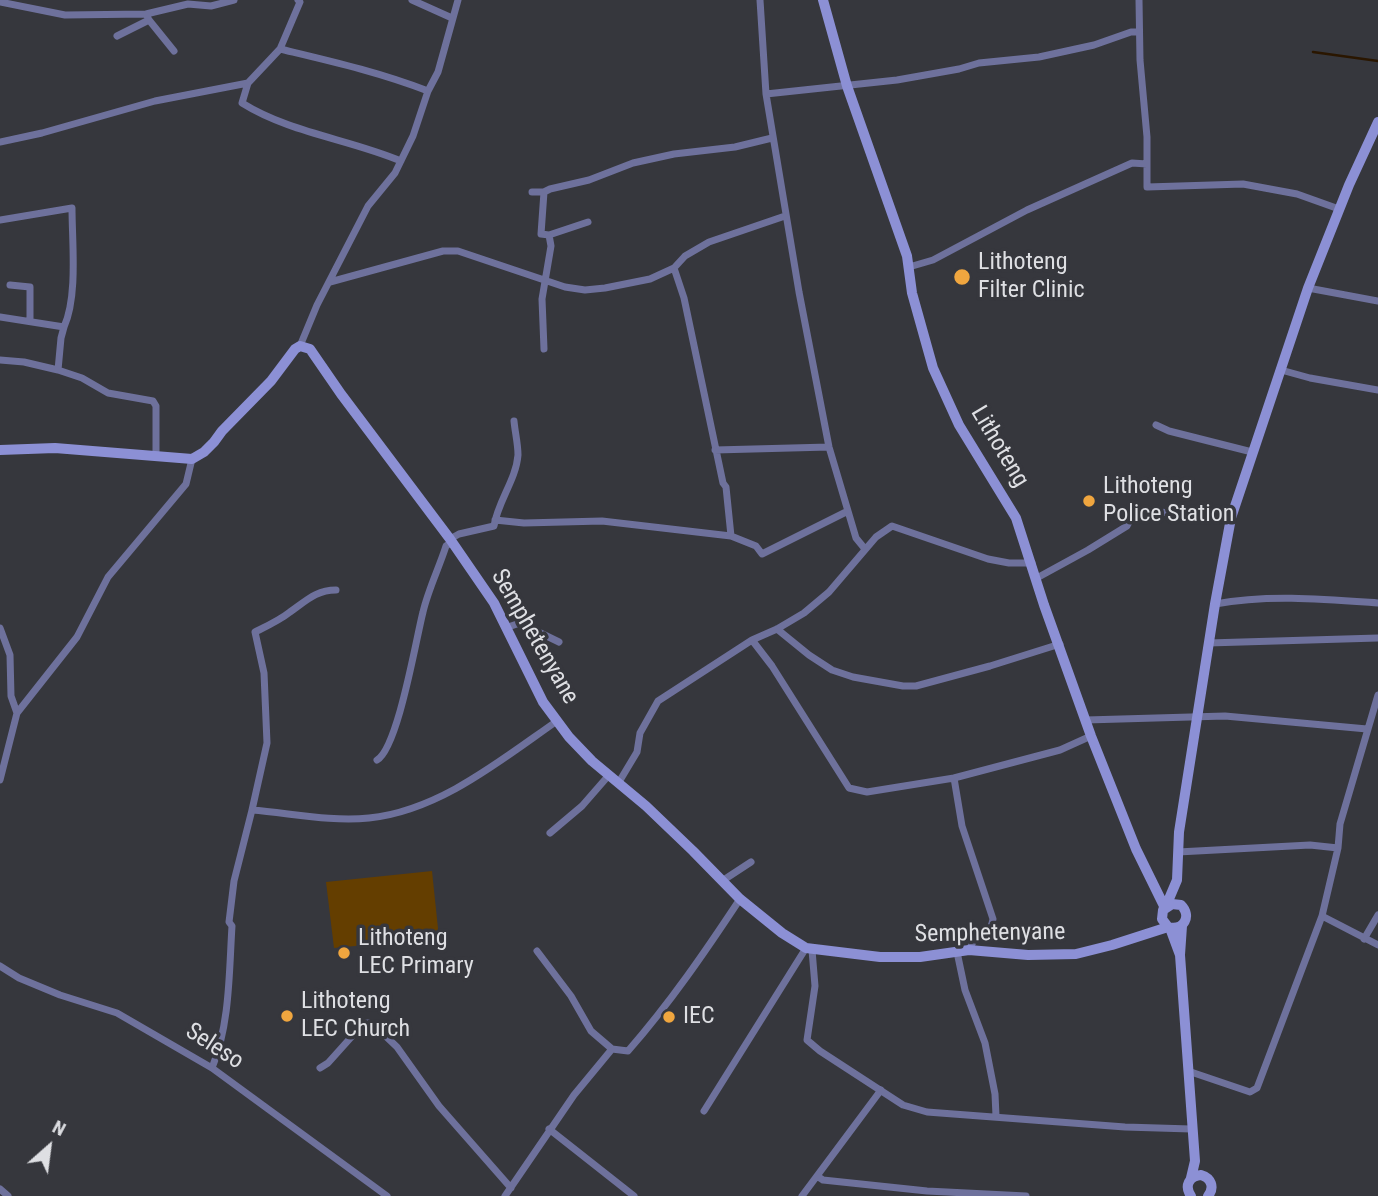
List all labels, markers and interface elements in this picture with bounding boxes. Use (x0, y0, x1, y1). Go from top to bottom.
place label: Lithoteng Filter Clinic (978, 249, 1085, 305)
marker: Lithoteng Filter Clinic (952, 267, 972, 287)
street label: Lithoteng (964, 401, 1034, 493)
place label: Lithoteng Police Station (1103, 473, 1234, 529)
marker: Lithoteng Police Station (1081, 493, 1097, 509)
street label: Semphetenyane (484, 565, 584, 709)
street label: Semphetenyane (914, 918, 1066, 950)
place label: Lithoteng LEC Primary (358, 925, 474, 981)
marker: Lithoteng LEC Primary (336, 945, 352, 961)
place label: Lithoteng LEC Church (301, 988, 410, 1044)
place label: IEC (683, 1003, 715, 1031)
marker: Lithoteng LEC Church (279, 1008, 295, 1024)
marker: IEC (661, 1009, 677, 1025)
street label: Seleso (180, 1018, 248, 1076)
north arrow (14, 1112, 84, 1182)
text: N (49, 1115, 70, 1141)

